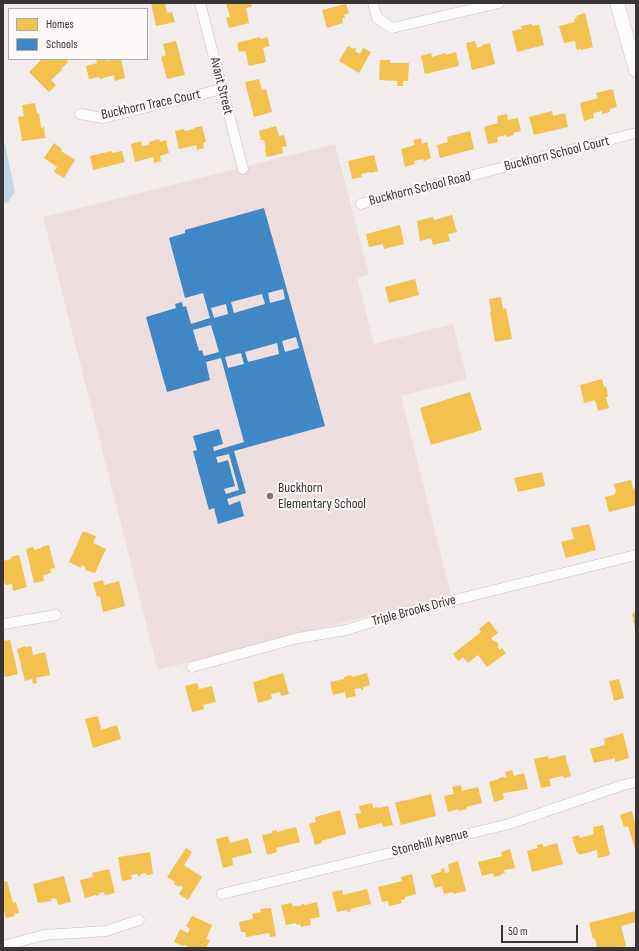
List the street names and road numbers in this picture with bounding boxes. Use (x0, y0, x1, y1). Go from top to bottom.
street label: Avant Street (206, 56, 236, 116)
street label: Buckhorn Trace Court (100, 86, 202, 124)
street label: Buckhorn School Court (503, 133, 611, 175)
street label: Buckhorn School Road (367, 168, 473, 210)
street label: Triple Brooks Drive (370, 592, 458, 630)
street label: Stonehill Avenue (390, 825, 470, 861)

